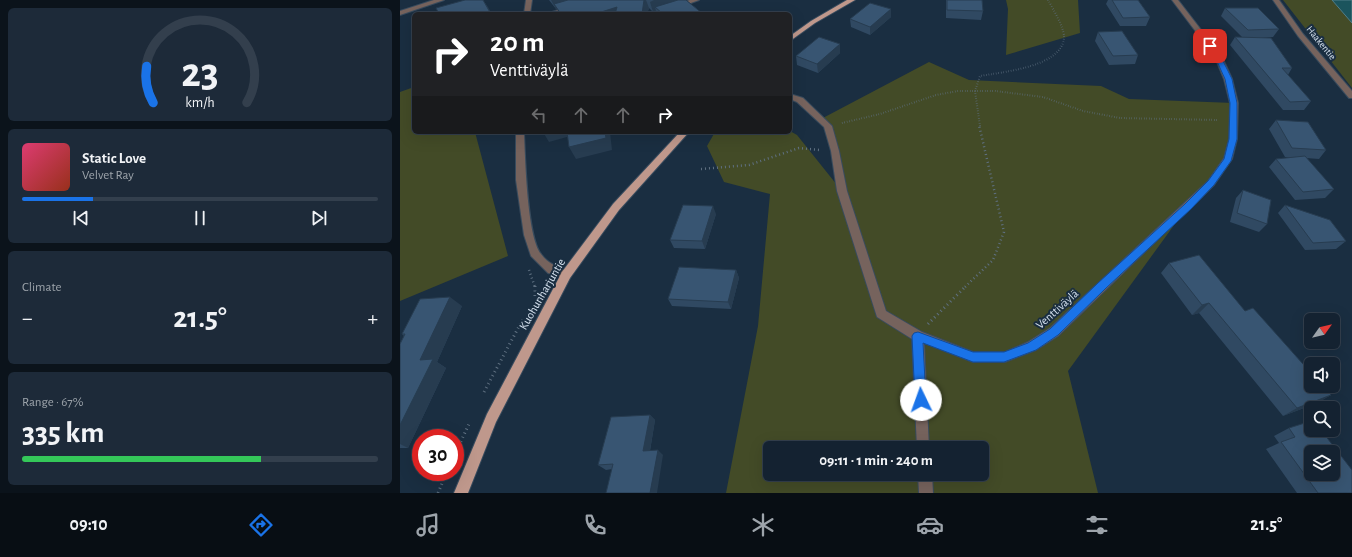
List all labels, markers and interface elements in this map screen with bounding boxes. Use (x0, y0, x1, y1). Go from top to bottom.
street label: Haakentie (1304, 24, 1338, 62)
icon: right (424, 28, 476, 80)
text: 20 m (490, 29, 545, 57)
pin (1193, 29, 1227, 63)
icon: arrive (1199, 35, 1221, 57)
text: 23 (181, 52, 219, 93)
text: Venttiväylä (490, 62, 569, 80)
text: km/h (185, 95, 215, 109)
icon: left (528, 104, 550, 126)
icon: ahead (570, 104, 592, 126)
icon: ahead (612, 104, 634, 126)
icon: right (654, 104, 676, 126)
text: Static Love (82, 151, 146, 166)
text: Velvet Ray (82, 169, 134, 182)
icon: previous (70, 207, 92, 229)
icon: pause (189, 207, 211, 229)
icon: next (308, 207, 330, 229)
street label: Kuohunharjuntie (517, 256, 568, 332)
text: Climate (22, 281, 61, 294)
street label: Venttiväylä (1034, 287, 1081, 332)
text: 21.5° (173, 303, 227, 333)
text: − (22, 307, 33, 329)
text: + (367, 307, 378, 329)
north arrow (1304, 313, 1340, 349)
map controls (1304, 313, 1340, 481)
button: sound (1304, 357, 1340, 393)
position arrow (900, 379, 942, 421)
text: Range · 67% (22, 396, 83, 409)
button: search (1304, 401, 1340, 437)
text: 335 km (22, 418, 104, 448)
speed limit sign: 30 (412, 429, 464, 481)
button: layers (1304, 445, 1340, 481)
text: 09:11 · 1 min · 240 m (819, 453, 933, 468)
icon: directions (247, 511, 275, 539)
icon: music (414, 511, 442, 539)
icon: phone (581, 511, 609, 539)
icon: climate (749, 511, 777, 539)
icon: car (916, 511, 944, 539)
icon: filters (1083, 511, 1111, 539)
text: 09:10 (70, 516, 108, 534)
text: 21.5° (1250, 516, 1282, 534)

